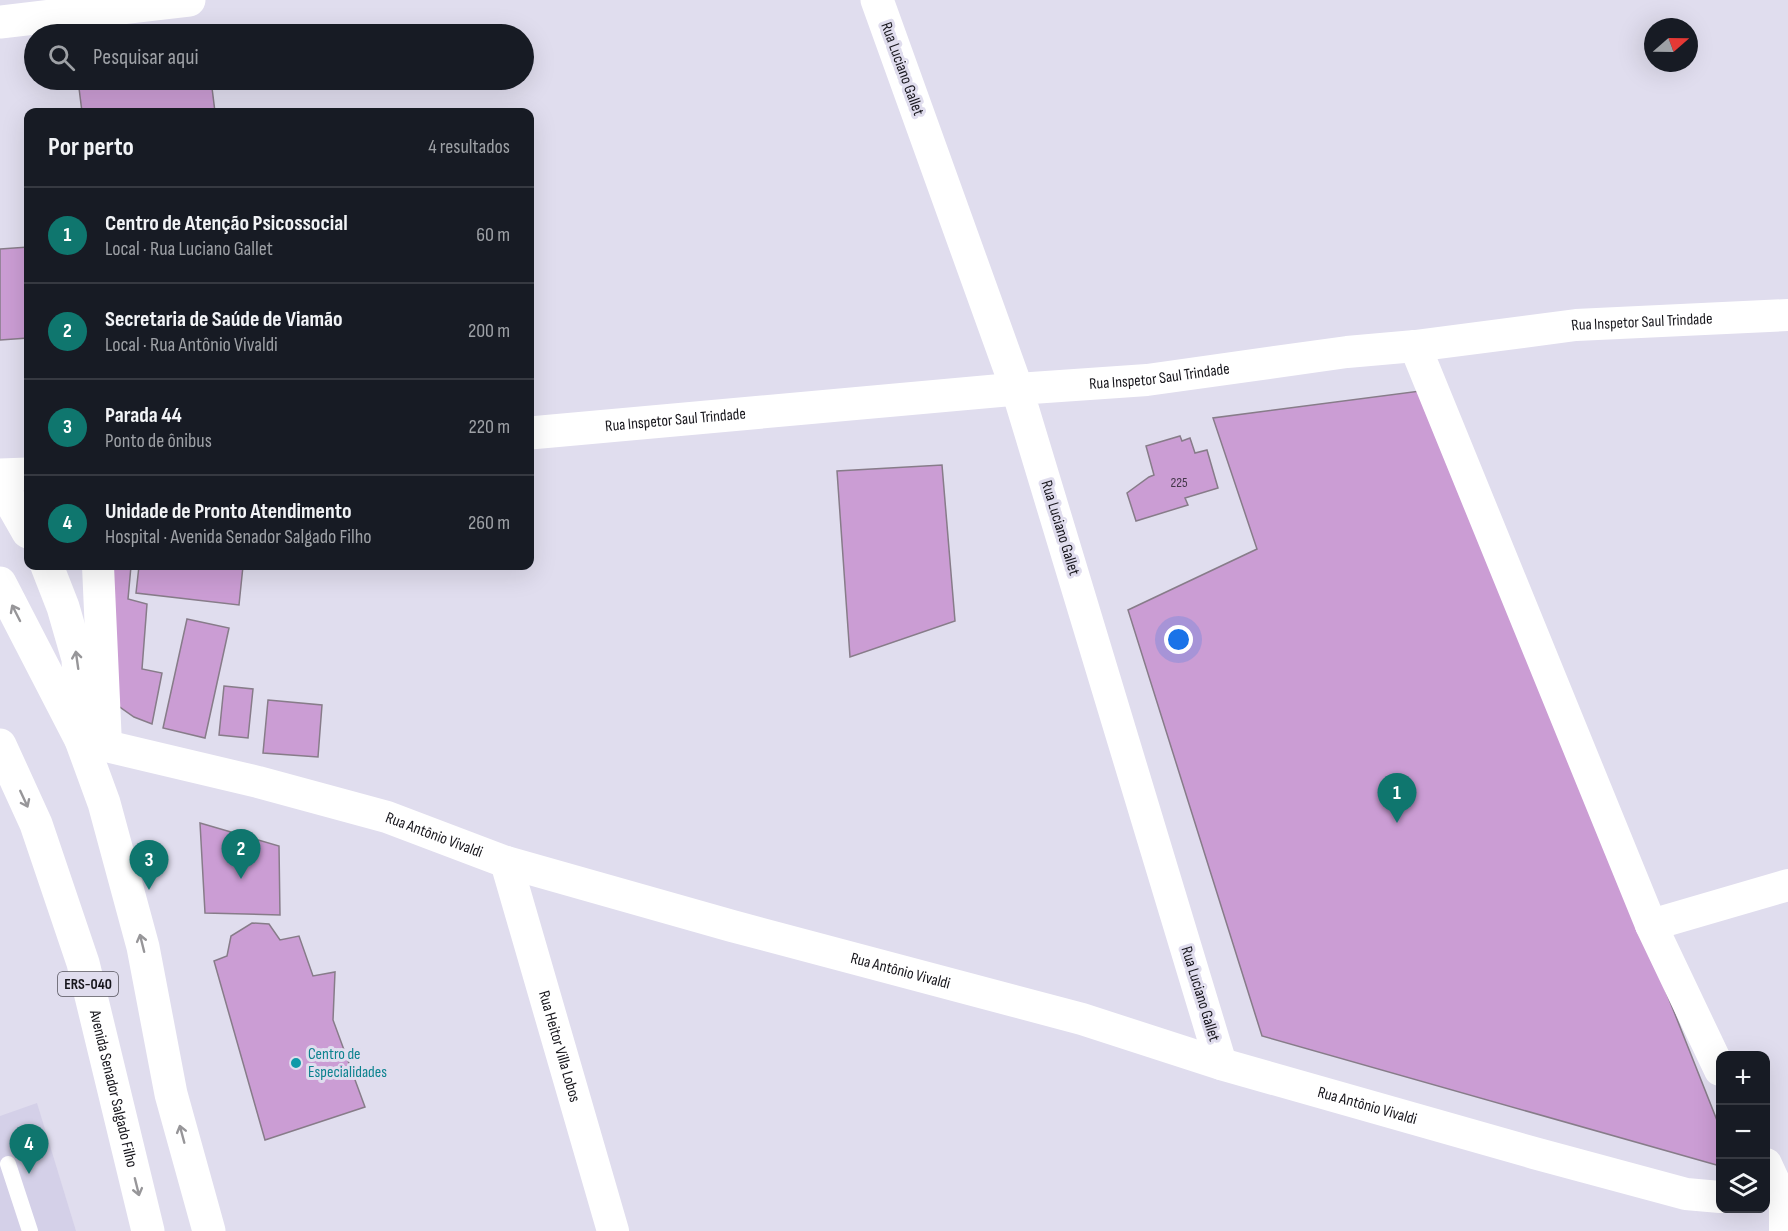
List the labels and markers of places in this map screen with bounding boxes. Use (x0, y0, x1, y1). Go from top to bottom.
pin: 1 (1378, 774, 1416, 823)
pin: 2 (222, 830, 260, 879)
pin: 3 (130, 840, 168, 890)
place label: Centro de Especialidades (308, 1045, 387, 1082)
marker: Centro de Especialidades (289, 1056, 303, 1070)
pin: 4 (9, 1124, 48, 1174)

